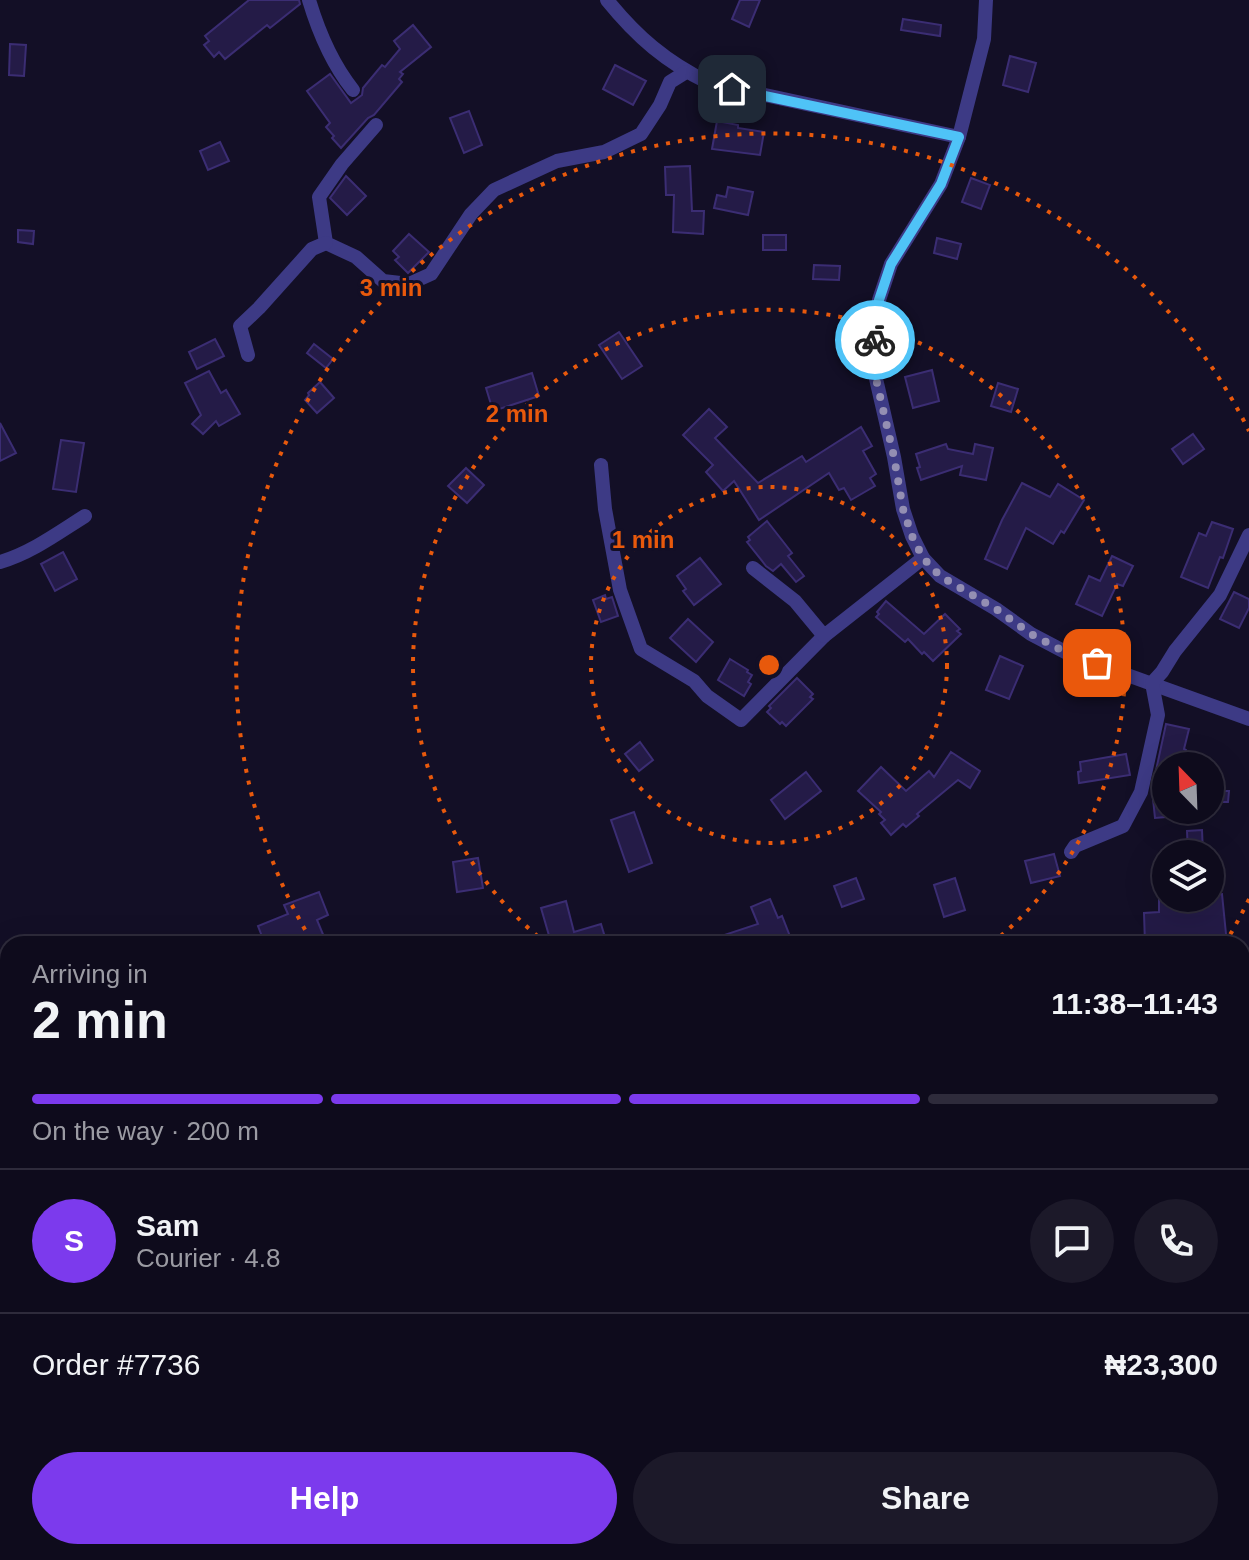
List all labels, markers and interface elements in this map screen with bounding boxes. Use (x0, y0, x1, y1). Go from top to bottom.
pin (698, 55, 766, 123)
icon: home (710, 67, 754, 111)
text: 3 min (360, 274, 422, 301)
courier (835, 300, 915, 380)
icon: bike (853, 318, 897, 362)
text: 2 min (486, 400, 548, 427)
text: 1 min (612, 526, 674, 553)
pin (1063, 629, 1131, 697)
icon: bag (1075, 641, 1119, 685)
centre of rings (755, 651, 783, 679)
north arrow (1152, 752, 1224, 824)
map controls (1152, 752, 1224, 912)
button: layers (1152, 840, 1224, 912)
text: Arriving in (32, 959, 148, 989)
text: 11:38–11:43 (1051, 987, 1218, 1020)
text: 2 min (32, 991, 168, 1049)
text: On the way · 200 m (32, 1116, 259, 1146)
button: chat (1030, 1199, 1114, 1283)
button: phone (1134, 1199, 1218, 1283)
text: Sam (136, 1209, 199, 1242)
text: S (64, 1224, 84, 1257)
text: Courier · 4.8 (136, 1243, 281, 1273)
text: Order #7736 (32, 1348, 200, 1381)
text: ₦23,300 (1105, 1348, 1218, 1381)
button: Help (32, 1452, 617, 1544)
button: Share (633, 1452, 1218, 1544)

